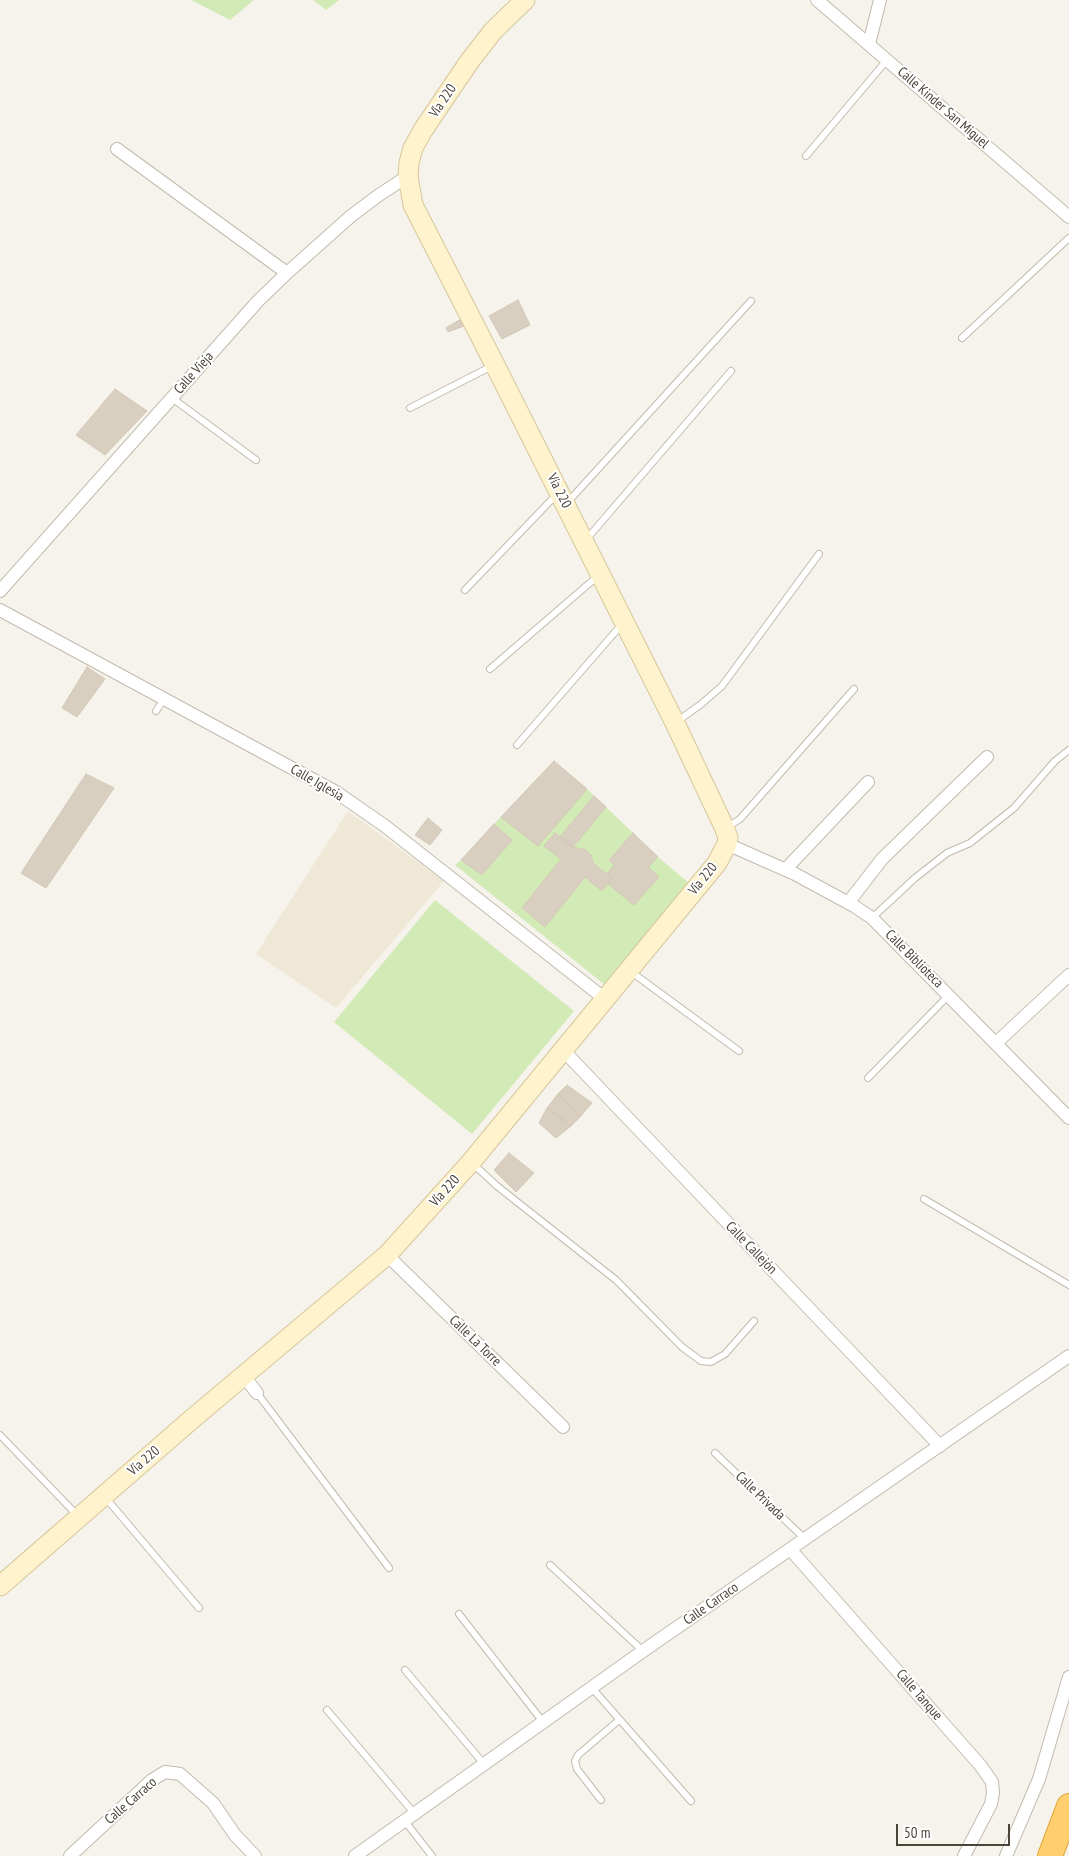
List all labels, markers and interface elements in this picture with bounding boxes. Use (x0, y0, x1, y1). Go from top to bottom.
street label: Calle Kinder San Miguel (894, 64, 992, 152)
street label: Vía 220 (426, 81, 460, 121)
street label: Calle Vieja (171, 348, 217, 398)
street label: Vía 220 (543, 471, 575, 511)
street label: Calle Iglesia (287, 761, 347, 805)
street label: Vía 220 (685, 860, 721, 898)
street label: Calle Biblioteca (881, 926, 947, 992)
street label: Vía 220 (427, 1172, 463, 1210)
street label: Calle Callejón (722, 1218, 780, 1278)
street label: Calle La Torre (446, 1312, 504, 1370)
street label: Vía 220 (125, 1443, 163, 1479)
street label: Calle Privada (732, 1468, 788, 1524)
street label: Calle Carraco (680, 1579, 742, 1629)
street label: Calle Tanque (892, 1666, 946, 1724)
street label: Calle Carraco (102, 1774, 160, 1828)
scale bar (899, 1814, 1013, 1846)
text: 50 m (904, 1823, 930, 1842)

